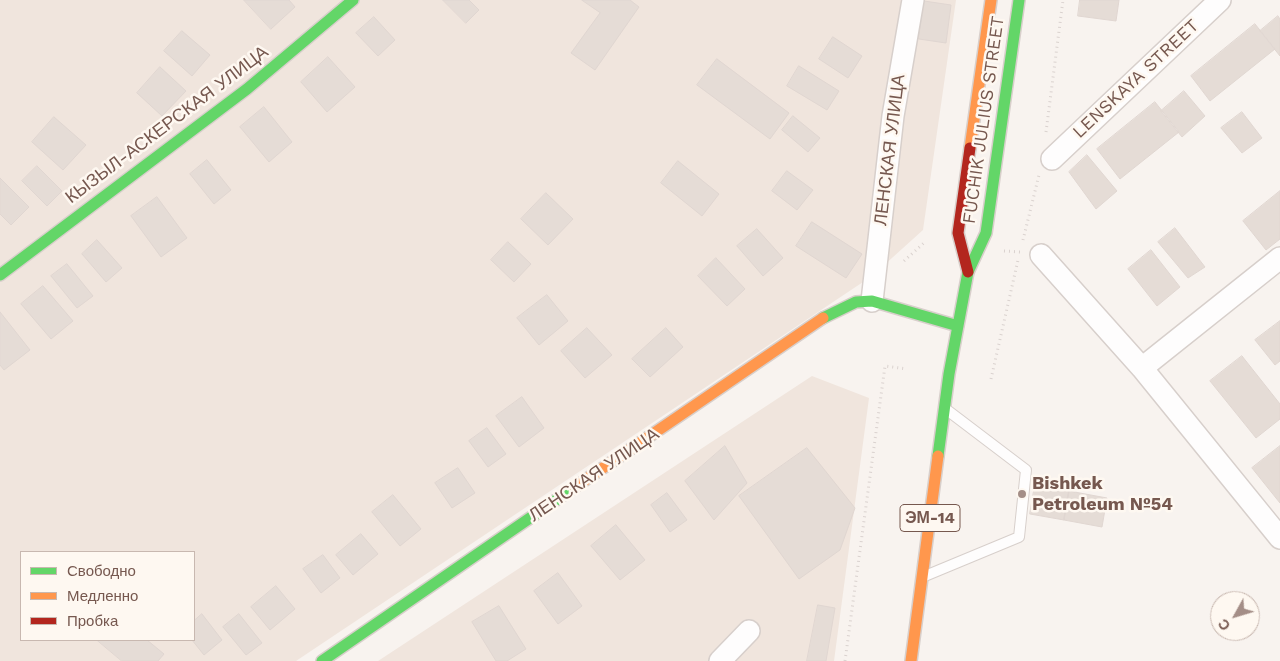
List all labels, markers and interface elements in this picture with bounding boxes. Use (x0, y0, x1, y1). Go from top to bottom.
street label: FUCHIK JULIUS STREET (959, 15, 1009, 225)
street label: LENSKAYA STREET (1069, 15, 1203, 143)
street label: КЫЗЫЛ-АСКЕРСКАЯ УЛИЦА (61, 42, 273, 208)
street label: ЛЕНСКАЯ УЛИЦА (870, 73, 910, 227)
street label: ЛЕНСКАЯ УЛИЦА (525, 423, 663, 527)
place label: Bishkek Petroleum №54 (1032, 473, 1173, 516)
marker: Bishkek Petroleum №54 (1016, 488, 1028, 500)
road number: ЭМ-14 (900, 504, 960, 532)
legend (20, 551, 195, 641)
text: Свободно (67, 562, 136, 580)
text: Медленно (67, 587, 138, 605)
north arrow (1210, 591, 1260, 641)
text: Пробка (67, 612, 118, 630)
text: С (1215, 616, 1234, 634)

